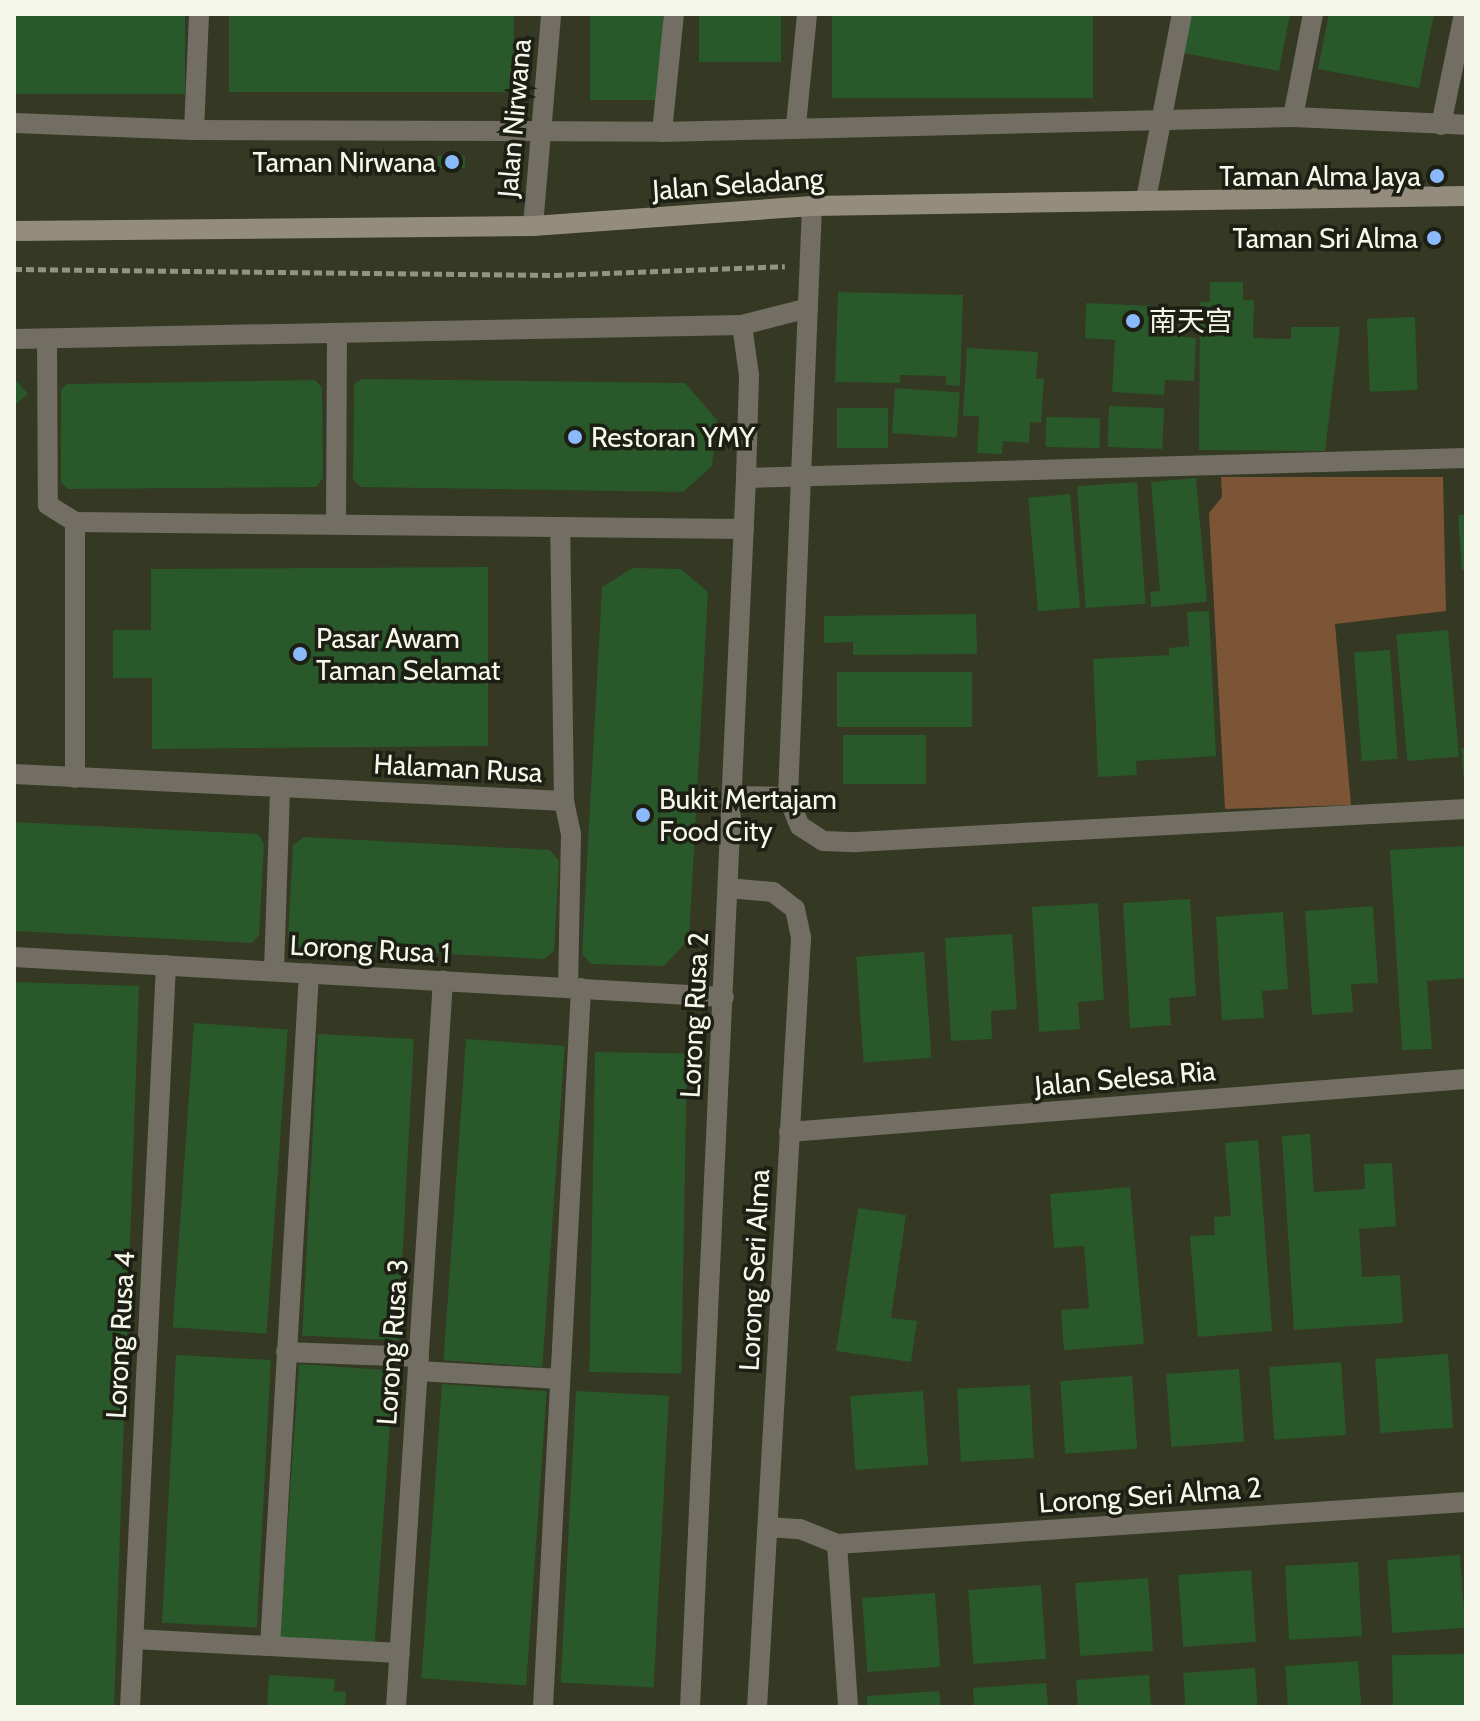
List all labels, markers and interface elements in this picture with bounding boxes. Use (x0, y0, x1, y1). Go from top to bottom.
street label: Jalan Nirwana (490, 37, 538, 199)
place label: Taman Nirwana (252, 145, 436, 179)
marker: Taman Nirwana (443, 153, 461, 171)
place label: Taman Alma Jaya (1219, 159, 1421, 193)
street label: Jalan Seladang (651, 161, 825, 207)
marker: Taman Alma Jaya (1428, 167, 1446, 185)
place label: Taman Sri Alma (1232, 221, 1418, 255)
marker: Taman Sri Alma (1425, 229, 1443, 247)
place label: 南天宫 (1149, 304, 1233, 338)
marker: 南天宫 (1124, 312, 1142, 330)
place label: Restoran YMY (591, 420, 755, 454)
marker: Restoran YMY (566, 428, 584, 446)
place label: Pasar Awam Taman Selamat (316, 621, 500, 687)
marker: Pasar Awam Taman Selamat (291, 645, 309, 663)
street label: Halaman Rusa (373, 747, 543, 789)
place label: Bukit Mertajam Food City (659, 782, 837, 848)
marker: Bukit Mertajam Food City (634, 806, 652, 824)
street label: Lorong Rusa 1 (289, 928, 451, 970)
street label: Lorong Rusa 2 (673, 931, 715, 1099)
street label: Jalan Selesa Ria (1033, 1053, 1217, 1103)
street label: Lorong Seri Alma (732, 1168, 776, 1372)
street label: Lorong Rusa 4 (99, 1250, 141, 1420)
street label: Lorong Rusa 3 (369, 1258, 415, 1426)
street label: Lorong Seri Alma 2 (1037, 1470, 1263, 1520)

